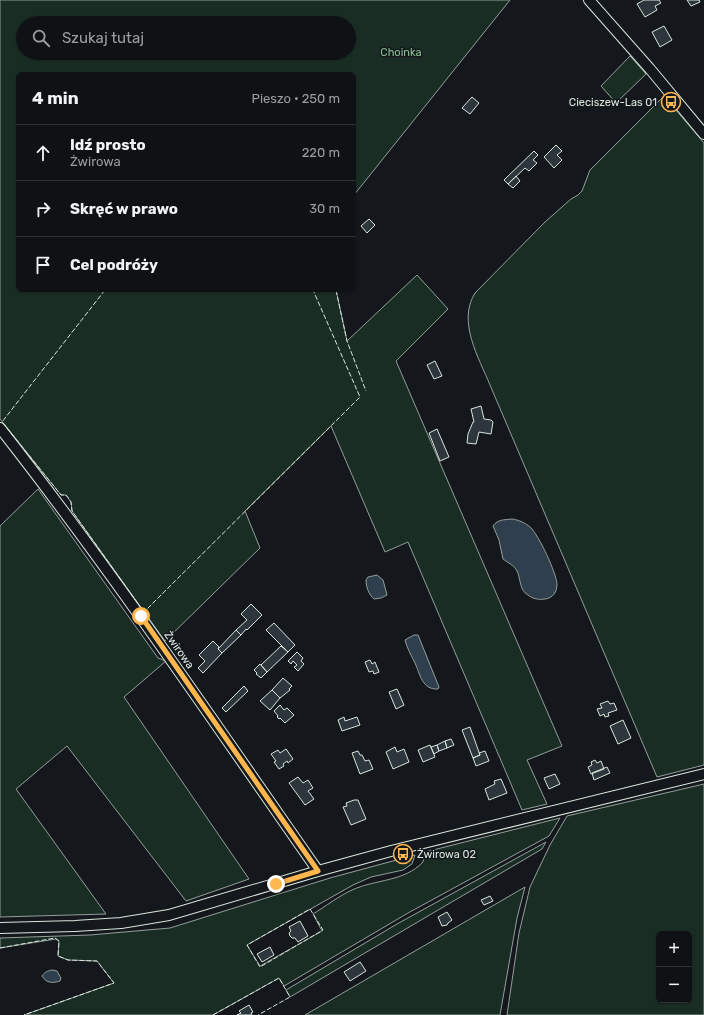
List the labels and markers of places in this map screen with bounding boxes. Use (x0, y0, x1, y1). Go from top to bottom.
bus stop icon: Cieciszew-Las 01 (660, 91, 682, 113)
place label: Cieciszew-Las 01 (569, 96, 657, 109)
bus stop icon: Żwirowa 02 (392, 843, 414, 865)
place label: Żwirowa 02 (417, 847, 476, 861)

